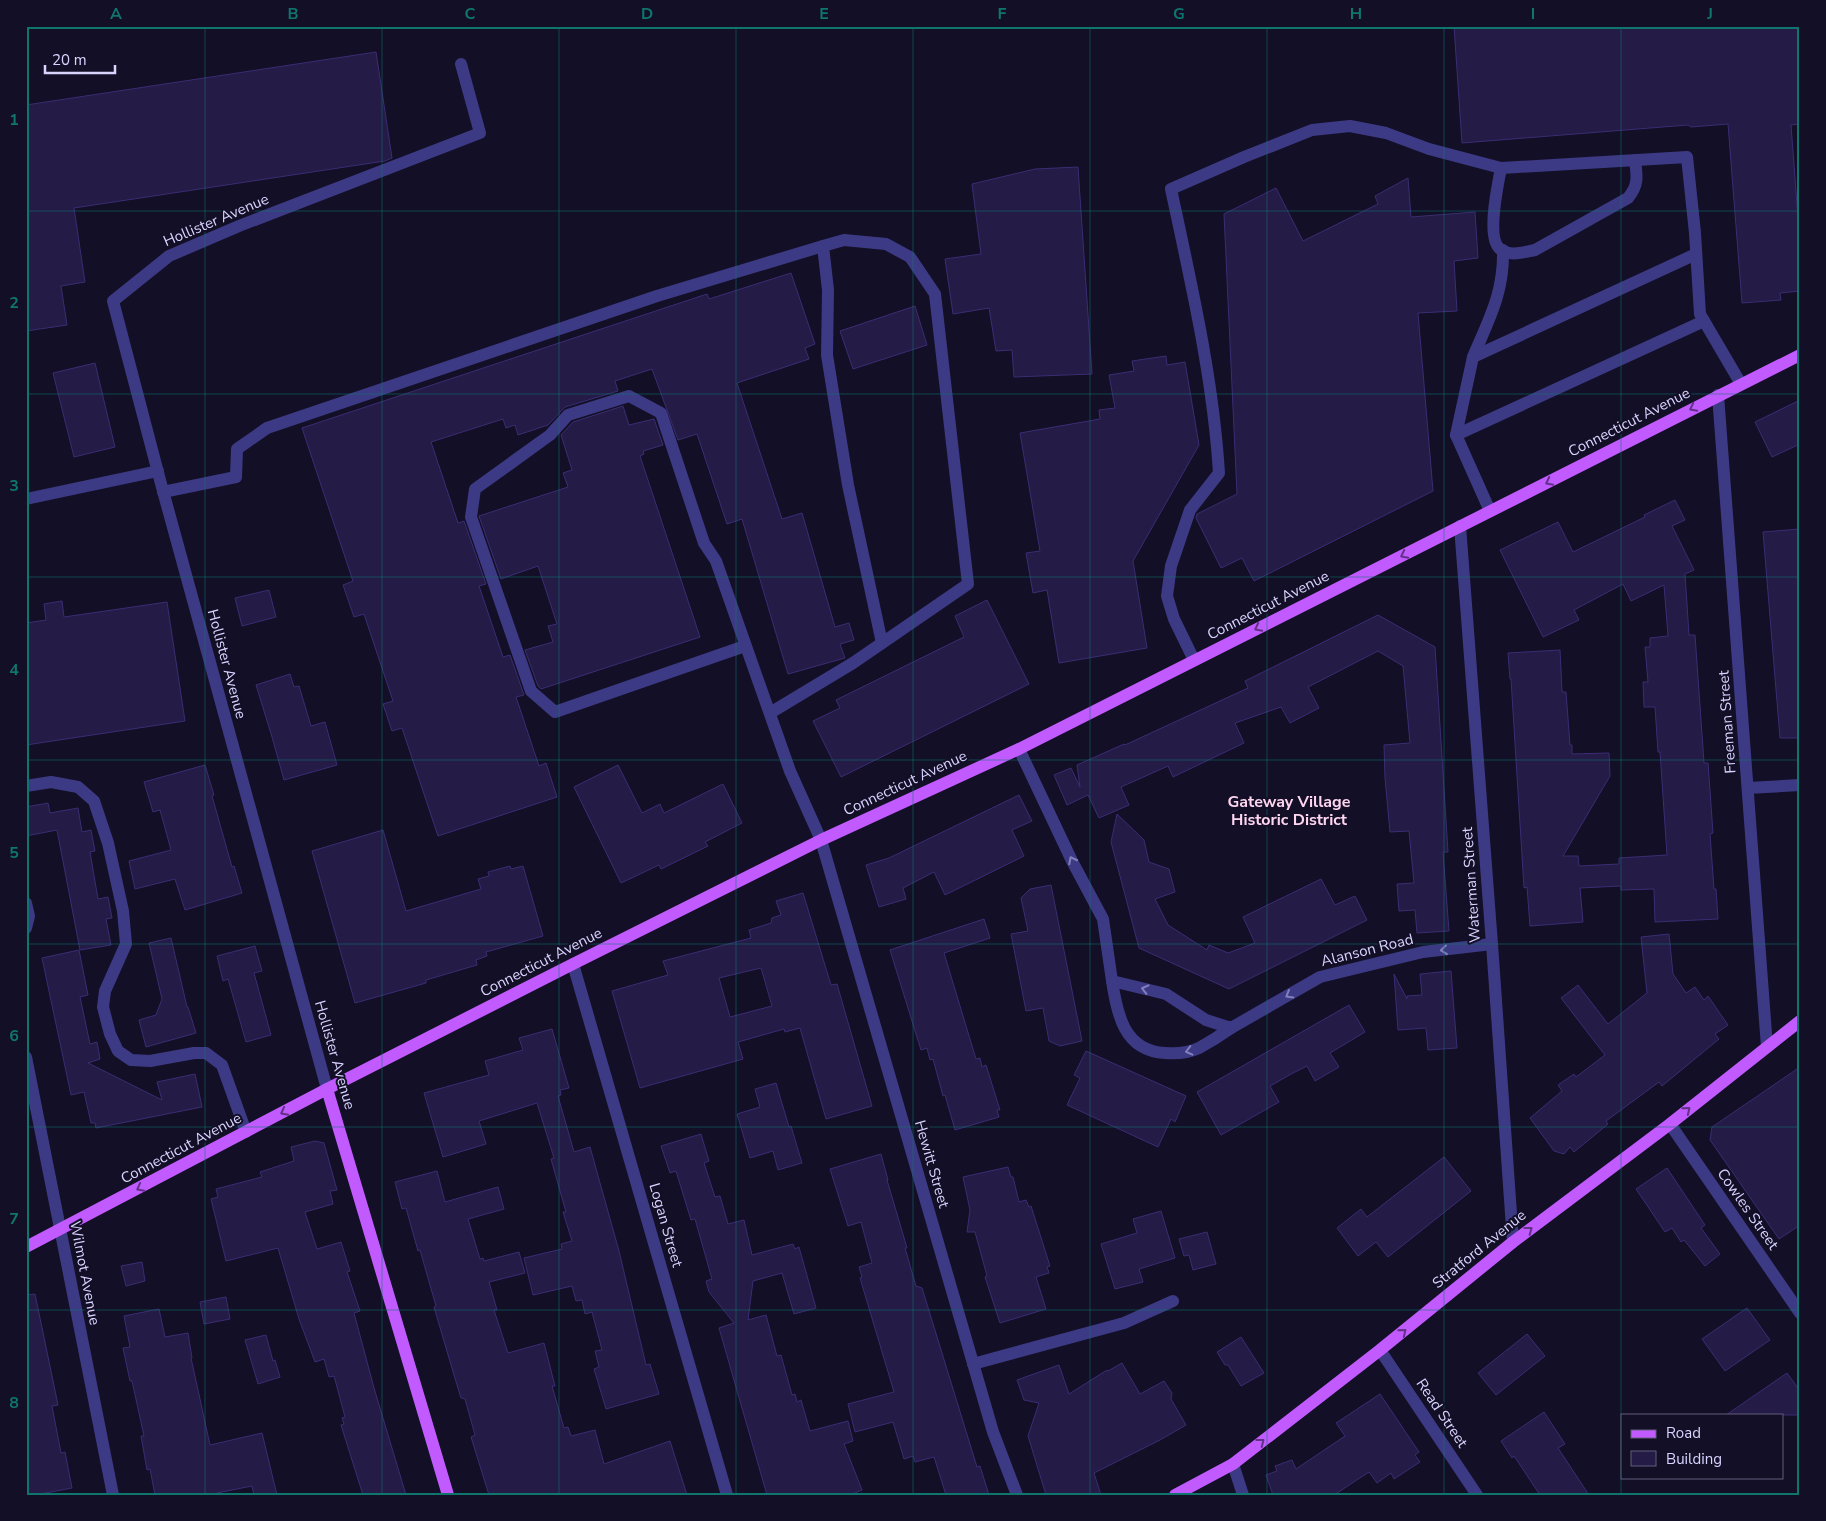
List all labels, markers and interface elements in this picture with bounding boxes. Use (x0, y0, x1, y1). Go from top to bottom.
text: A (110, 3, 122, 25)
text: B (287, 3, 299, 25)
text: C (465, 3, 476, 25)
text: D (641, 3, 653, 25)
text: E (819, 3, 829, 25)
text: F (998, 3, 1007, 25)
text: G (1173, 3, 1185, 25)
text: H (1350, 3, 1362, 25)
text: I (1531, 3, 1535, 25)
text: J (1706, 3, 1713, 25)
scale bar (45, 42, 115, 74)
text: 20 m (52, 50, 87, 70)
text: 1 (9, 109, 19, 131)
street label: Hollister Avenue (160, 189, 272, 251)
text: 2 (9, 292, 19, 314)
street label: Connecticut Avenue (1565, 383, 1693, 461)
one-way arrow (1690, 402, 1699, 412)
text: 3 (9, 475, 19, 497)
one-way arrow (1545, 475, 1554, 485)
one-way arrow (1400, 549, 1409, 559)
street label: Connecticut Avenue (1204, 566, 1332, 644)
street label: Hollister Avenue (203, 607, 251, 721)
one-way arrow (1255, 622, 1264, 632)
text: 4 (9, 659, 19, 681)
street label: Freeman Street (1713, 669, 1741, 774)
street label: Connecticut Avenue (840, 746, 970, 820)
district label: Gateway Village Historic District (1228, 791, 1351, 831)
street label: Waterman Street (1457, 826, 1485, 944)
text: 5 (9, 842, 19, 864)
one-way arrow (1068, 856, 1078, 865)
street label: Connecticut Avenue (477, 923, 605, 1001)
street label: Alanson Road (1319, 929, 1415, 971)
one-way arrow (1440, 944, 1448, 955)
one-way arrow (1141, 984, 1150, 995)
one-way arrow (1286, 989, 1295, 999)
street label: Hollister Avenue (310, 998, 360, 1112)
text: 6 (9, 1025, 19, 1047)
one-way arrow (1184, 1045, 1193, 1056)
one-way arrow (280, 1106, 289, 1116)
street label: Connecticut Avenue (117, 1108, 245, 1188)
one-way arrow (1681, 1108, 1690, 1116)
street label: Hewitt Street (910, 1118, 954, 1211)
street label: Cowles Street (1713, 1164, 1784, 1254)
street label: Logan Street (644, 1181, 688, 1270)
one-way arrow (136, 1182, 145, 1192)
street label: Stratford Avenue (1428, 1205, 1530, 1293)
text: 7 (9, 1208, 19, 1230)
street label: Wilmot Avenue (65, 1219, 105, 1327)
one-way arrow (1523, 1227, 1532, 1235)
one-way arrow (1397, 1329, 1406, 1337)
street label: Read Street (1412, 1375, 1473, 1452)
text: 8 (9, 1392, 19, 1414)
legend (1621, 1414, 1784, 1478)
text: Road (1666, 1423, 1701, 1443)
one-way arrow (1255, 1440, 1264, 1448)
text: Building (1666, 1449, 1722, 1469)

